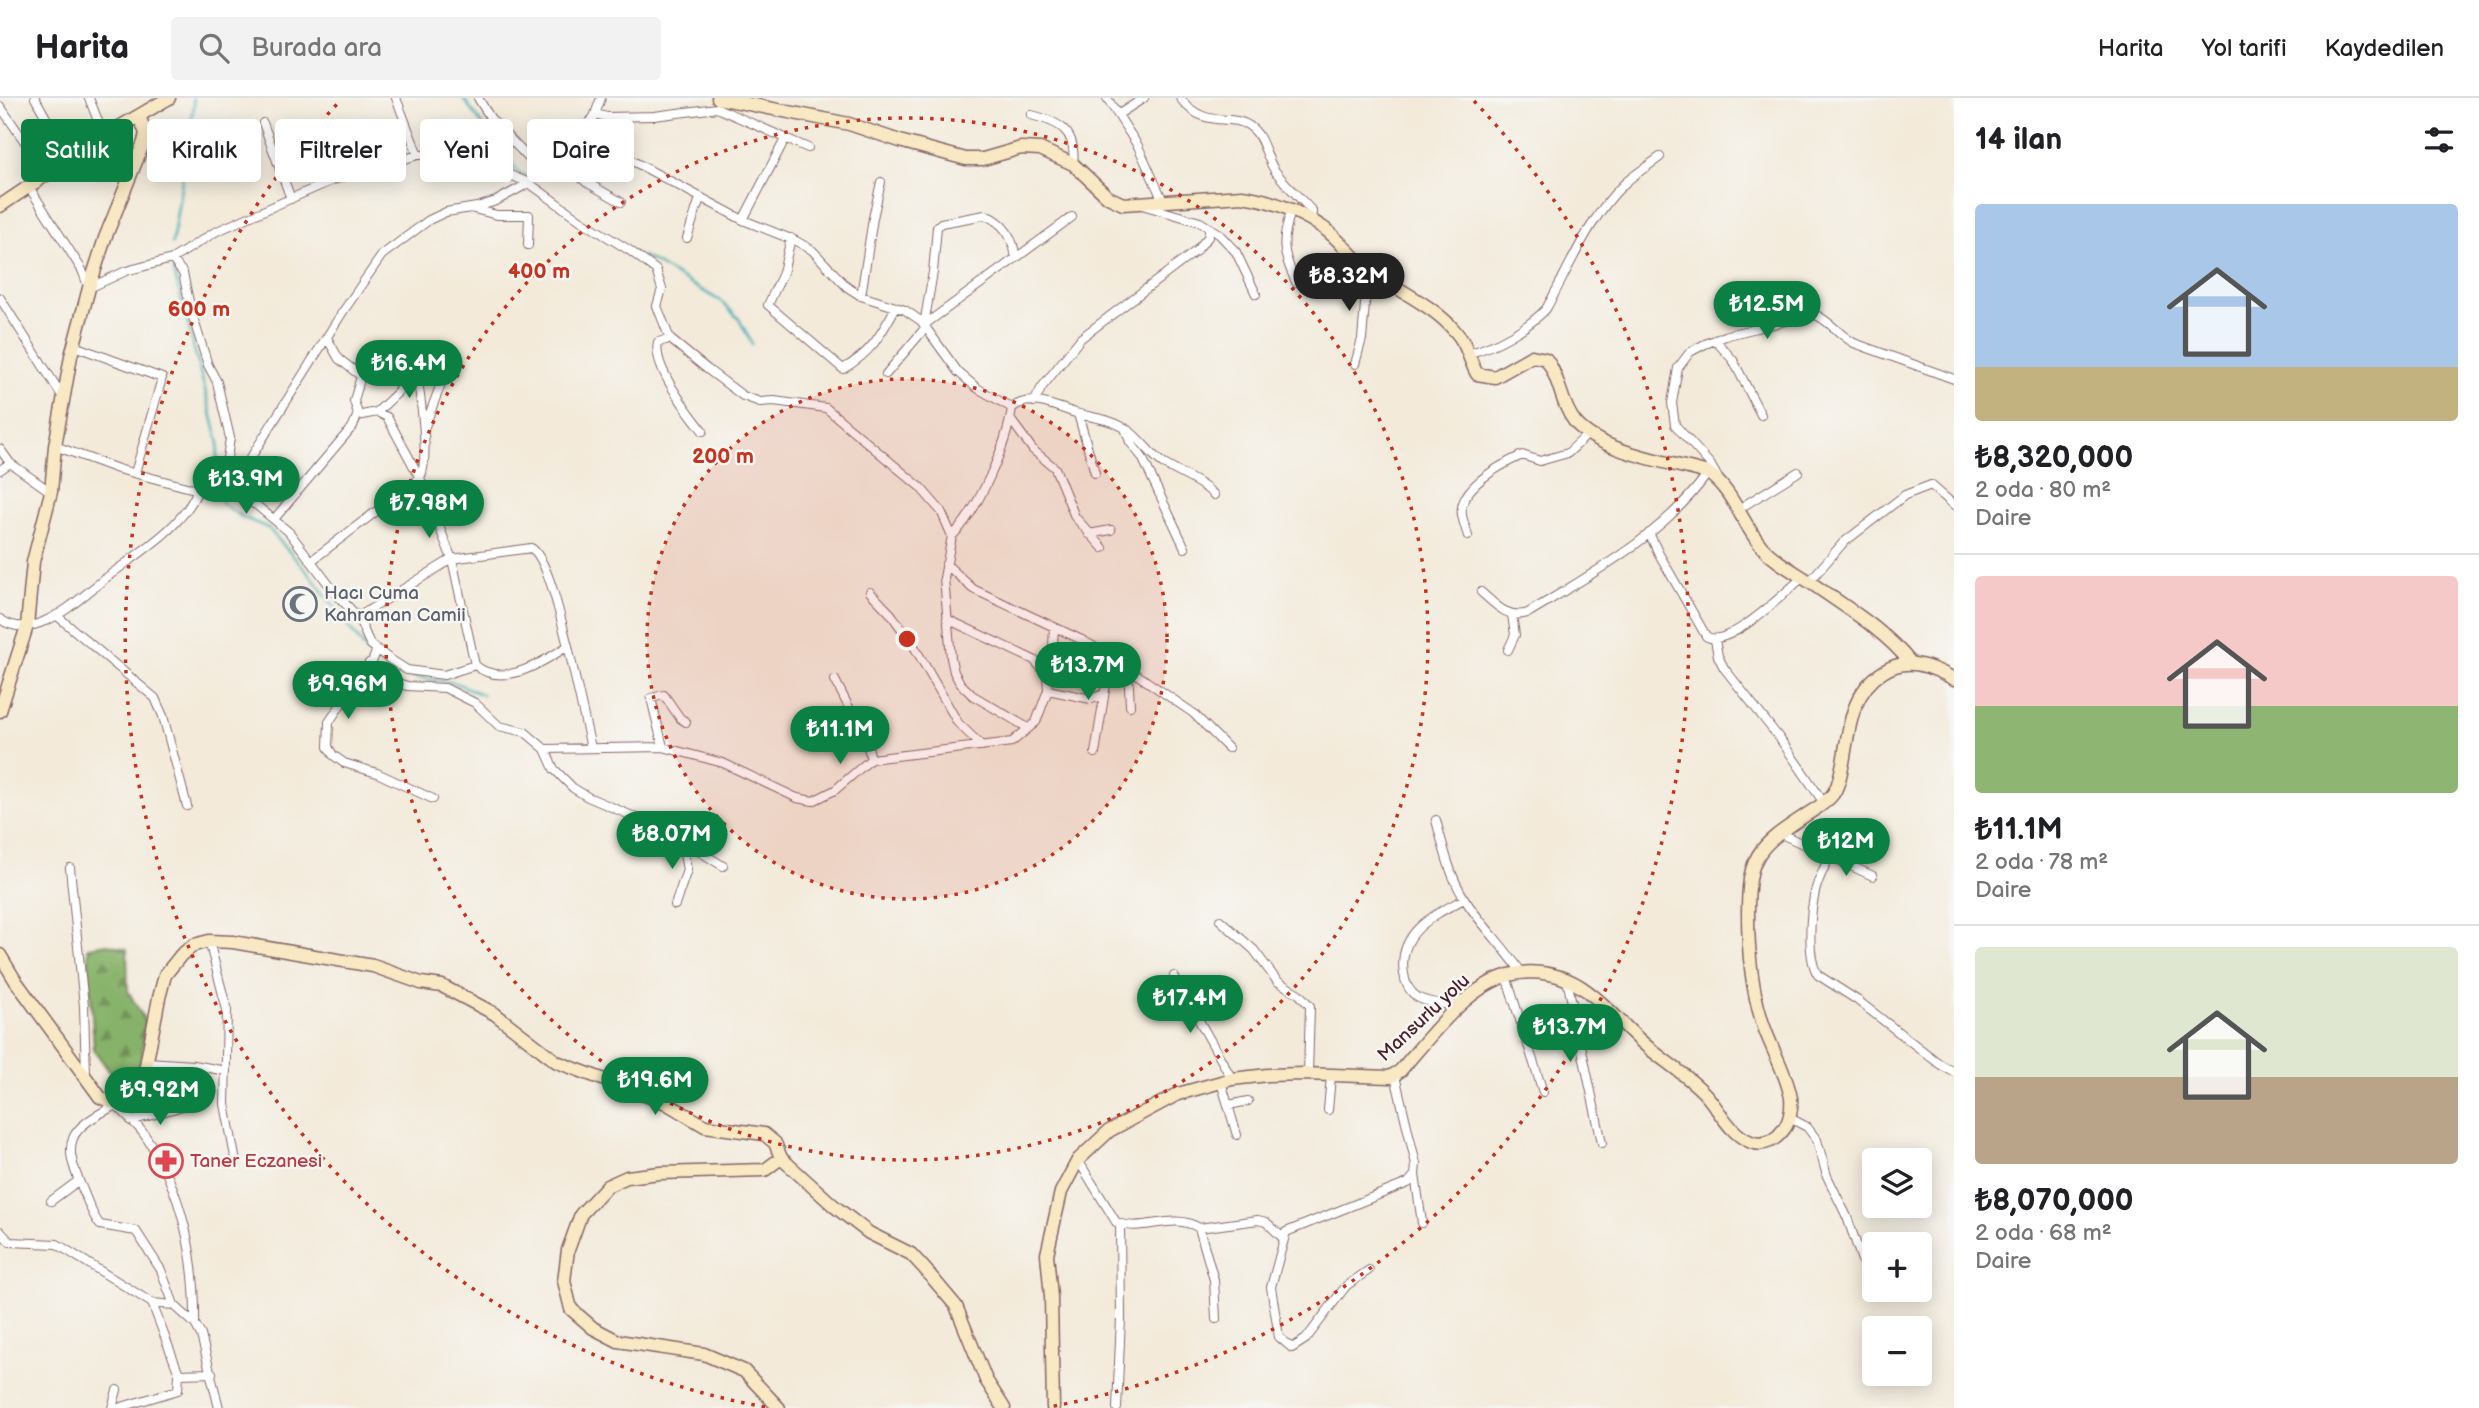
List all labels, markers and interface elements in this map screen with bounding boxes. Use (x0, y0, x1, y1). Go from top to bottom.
search box (171, 17, 661, 80)
text: Harita (35, 28, 129, 68)
icon: search (195, 29, 233, 67)
text: Burada ara (251, 33, 382, 64)
text: Harita (2098, 34, 2163, 63)
text: Yol tarifi (2201, 34, 2287, 63)
text: Kaydedilen (2325, 34, 2444, 63)
chip: Satılık (21, 119, 133, 182)
chip: Kiralık (147, 119, 261, 182)
chip: Filtreler (275, 119, 406, 182)
chip: Yeni (420, 119, 513, 182)
chip: Daire (527, 119, 634, 182)
icon: filters (2420, 121, 2458, 159)
text: 14 ilan (1975, 122, 2062, 158)
icon: home (2154, 249, 2280, 375)
pin: ₺8.32M (1292, 254, 1406, 313)
text: 400 m (508, 259, 570, 284)
text: ₺8.32M (1309, 262, 1389, 290)
pin: ₺12.5M (1710, 282, 1824, 341)
text: ₺12.5M (1730, 290, 1804, 318)
text: 600 m (168, 297, 230, 322)
pin: ₺16.4M (352, 341, 466, 400)
text: ₺16.4M (371, 349, 447, 377)
text: ₺8,320,000 (1975, 440, 2133, 476)
text: 200 m (692, 444, 754, 469)
pin: ₺13.9M (189, 456, 303, 516)
text: ₺13.9M (209, 465, 283, 493)
text: 2 oda · 80 m² (1975, 476, 2111, 504)
pin: ₺7.98M (372, 480, 486, 540)
text: ₺7.98M (390, 489, 468, 517)
text: Daire (1975, 504, 2031, 532)
place label: Hacı Cuma Kahraman Camii (324, 582, 466, 627)
mosque icon: Hacı Cuma Kahraman Camii (281, 585, 319, 623)
icon: home (2154, 621, 2280, 747)
centre of rings (895, 627, 919, 651)
pin: ₺13.7M (1031, 642, 1145, 702)
text: ₺13.7M (1051, 651, 1125, 679)
pin: ₺9.96M (291, 662, 405, 721)
text: ₺9.96M (309, 670, 387, 698)
pin: ₺11.1M (783, 706, 897, 766)
text: ₺11.1M (806, 715, 874, 743)
pin: ₺8.07M (615, 812, 729, 871)
text: ₺11.1M (1975, 812, 2063, 848)
pin: ₺12M (1805, 818, 1887, 878)
text: ₺8.07M (633, 820, 711, 848)
text: ₺12M (1818, 827, 1874, 855)
text: 2 oda · 78 m² (1975, 848, 2108, 876)
text: Daire (1975, 876, 2031, 904)
street label: Mansurlu yolu (1373, 969, 1475, 1067)
pin: ₺17.4M (1133, 976, 1247, 1035)
text: ₺17.4M (1153, 984, 1227, 1012)
icon: home (2154, 992, 2280, 1118)
pin: ₺13.7M (1513, 1004, 1627, 1064)
text: ₺13.7M (1533, 1013, 1607, 1041)
pin: ₺19.6M (598, 1058, 712, 1117)
text: ₺19.6M (617, 1066, 693, 1094)
pin: ₺9.92M (103, 1068, 217, 1127)
text: ₺9.92M (121, 1076, 199, 1104)
pharmacy icon: Taner Eczanesi (147, 1142, 185, 1180)
map controls (1862, 1148, 1932, 1386)
button: layers (1862, 1148, 1932, 1218)
place label: Taner Eczanesi (190, 1150, 322, 1173)
text: ₺8,070,000 (1975, 1183, 2134, 1219)
text: 2 oda · 68 m² (1975, 1219, 2112, 1247)
button: + (1862, 1232, 1932, 1302)
text: Daire (1975, 1247, 2031, 1275)
button: − (1862, 1316, 1932, 1386)

